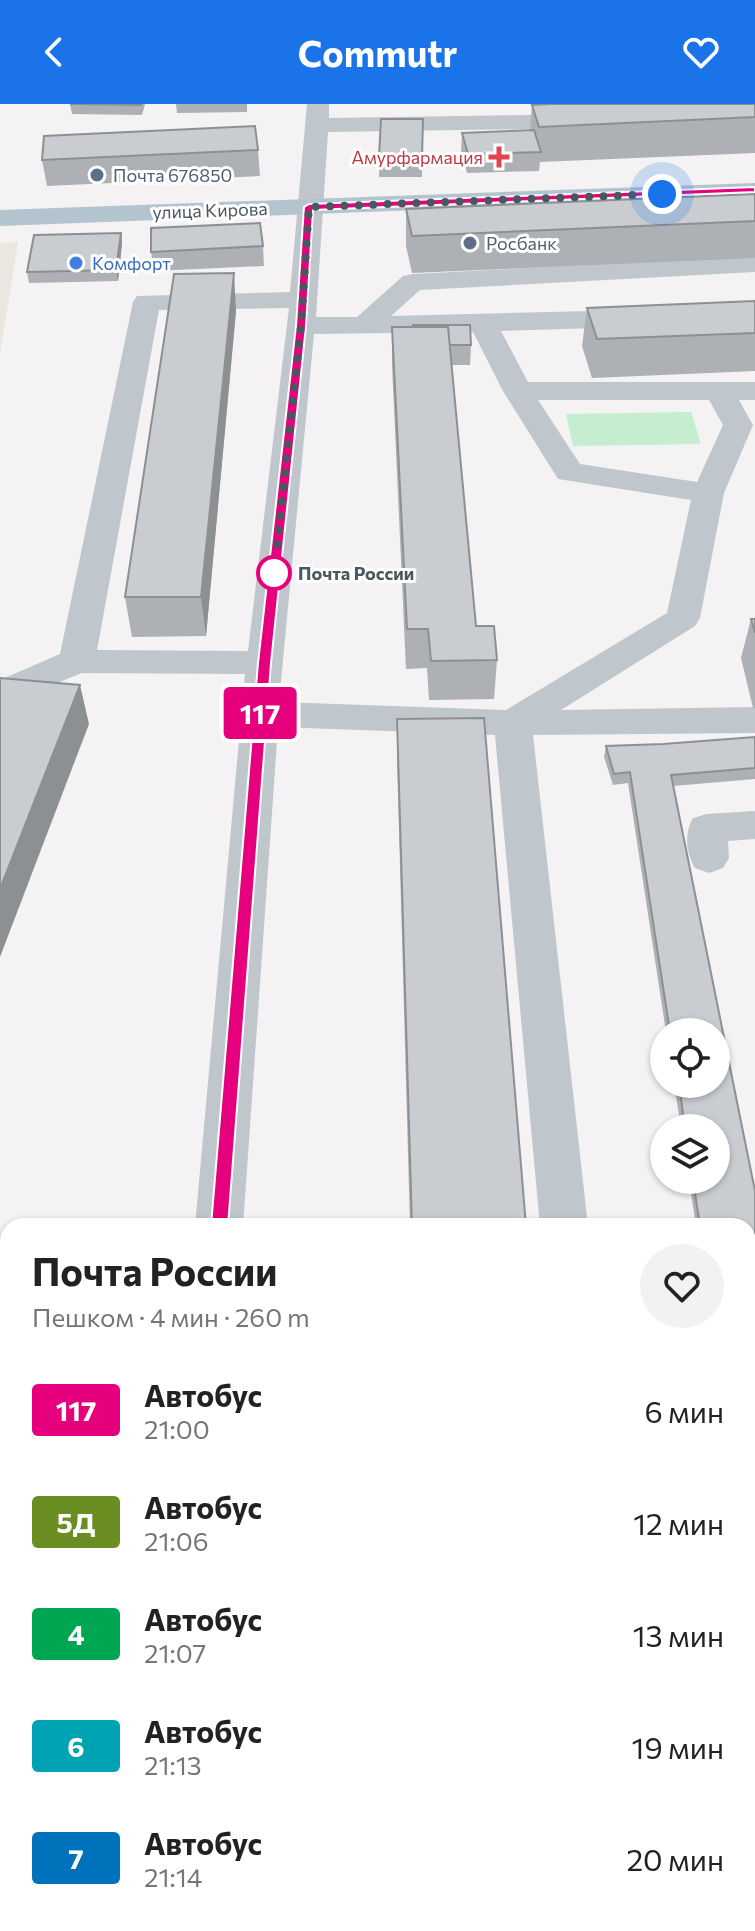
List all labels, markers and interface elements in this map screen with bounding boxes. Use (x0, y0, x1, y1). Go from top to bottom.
icon: back (32, 30, 76, 74)
text: Commutr (298, 30, 457, 74)
icon: heart (679, 30, 723, 74)
place label: Амурфармация (352, 146, 483, 168)
marker: Амурфармация (490, 148, 508, 166)
place label: Почта 676850 (113, 164, 232, 186)
marker: Почта 676850 (88, 166, 106, 184)
your location (642, 174, 682, 214)
street label: улица Кирова (152, 197, 268, 223)
place label: Росбанк (486, 232, 557, 254)
marker: Росбанк (461, 234, 479, 252)
place label: Комфорт (92, 252, 171, 274)
marker: Комфорт (67, 254, 85, 272)
marker: Почта России (257, 556, 291, 590)
place label: Почта России (298, 562, 414, 584)
line badge: 117 (214, 687, 306, 739)
text: 117 (240, 696, 280, 730)
map controls (650, 1018, 730, 1194)
button: locate (650, 1018, 730, 1098)
button: layers (650, 1114, 730, 1194)
button: heart (640, 1244, 724, 1328)
text: Почта России (32, 1247, 277, 1294)
text: Пешком · 4 мин · 260 m (32, 1301, 310, 1332)
text: Автобус (144, 1376, 262, 1413)
text: 6 мин (644, 1392, 724, 1429)
text: 117 (56, 1393, 96, 1427)
text: 21:00 (144, 1413, 210, 1444)
text: Автобус (144, 1488, 262, 1525)
text: 12 мин (633, 1504, 724, 1541)
text: 5Д (57, 1505, 95, 1539)
text: 21:06 (144, 1525, 208, 1556)
text: Автобус (144, 1600, 262, 1637)
text: 13 мин (633, 1616, 724, 1653)
text: 4 (67, 1617, 85, 1651)
text: 21:07 (144, 1637, 206, 1668)
text: Автобус (144, 1712, 262, 1749)
text: 19 мин (632, 1728, 724, 1765)
text: 6 (67, 1729, 85, 1763)
text: 21:13 (144, 1749, 202, 1780)
text: Автобус (144, 1824, 262, 1861)
text: 20 мин (626, 1840, 724, 1877)
text: 7 (68, 1841, 84, 1875)
text: 21:14 (144, 1861, 202, 1892)

